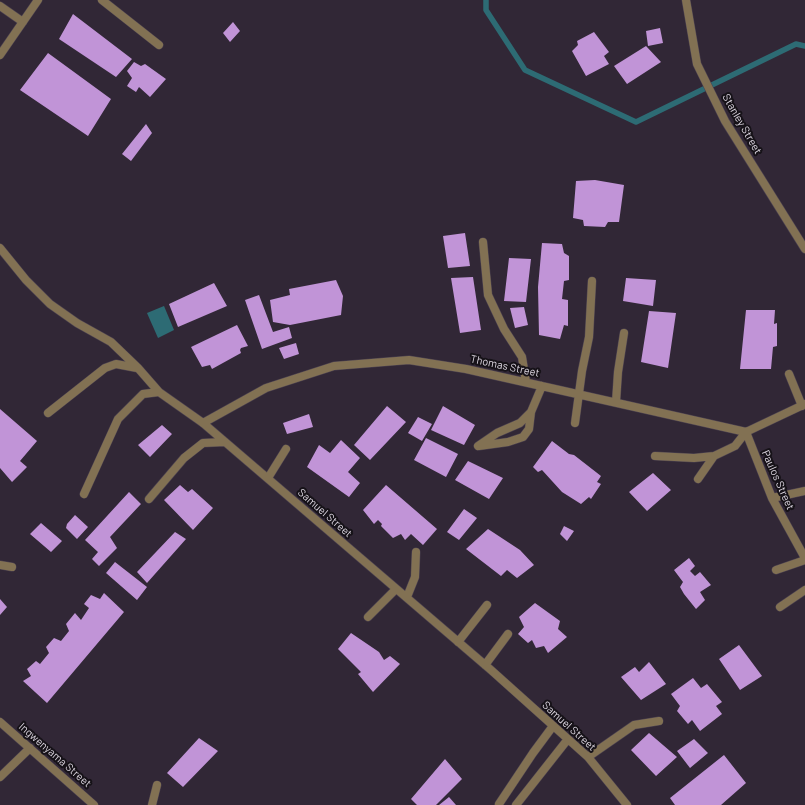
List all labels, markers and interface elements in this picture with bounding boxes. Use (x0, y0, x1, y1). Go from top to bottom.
street label: Stanley Street (719, 91, 765, 157)
street label: Thomas Street (469, 352, 541, 380)
street label: Paulos Street (759, 448, 797, 512)
street label: Samuel Street (295, 486, 355, 540)
street label: Samuel Street (539, 698, 599, 754)
street label: Ingwenyama Street (16, 720, 94, 790)

